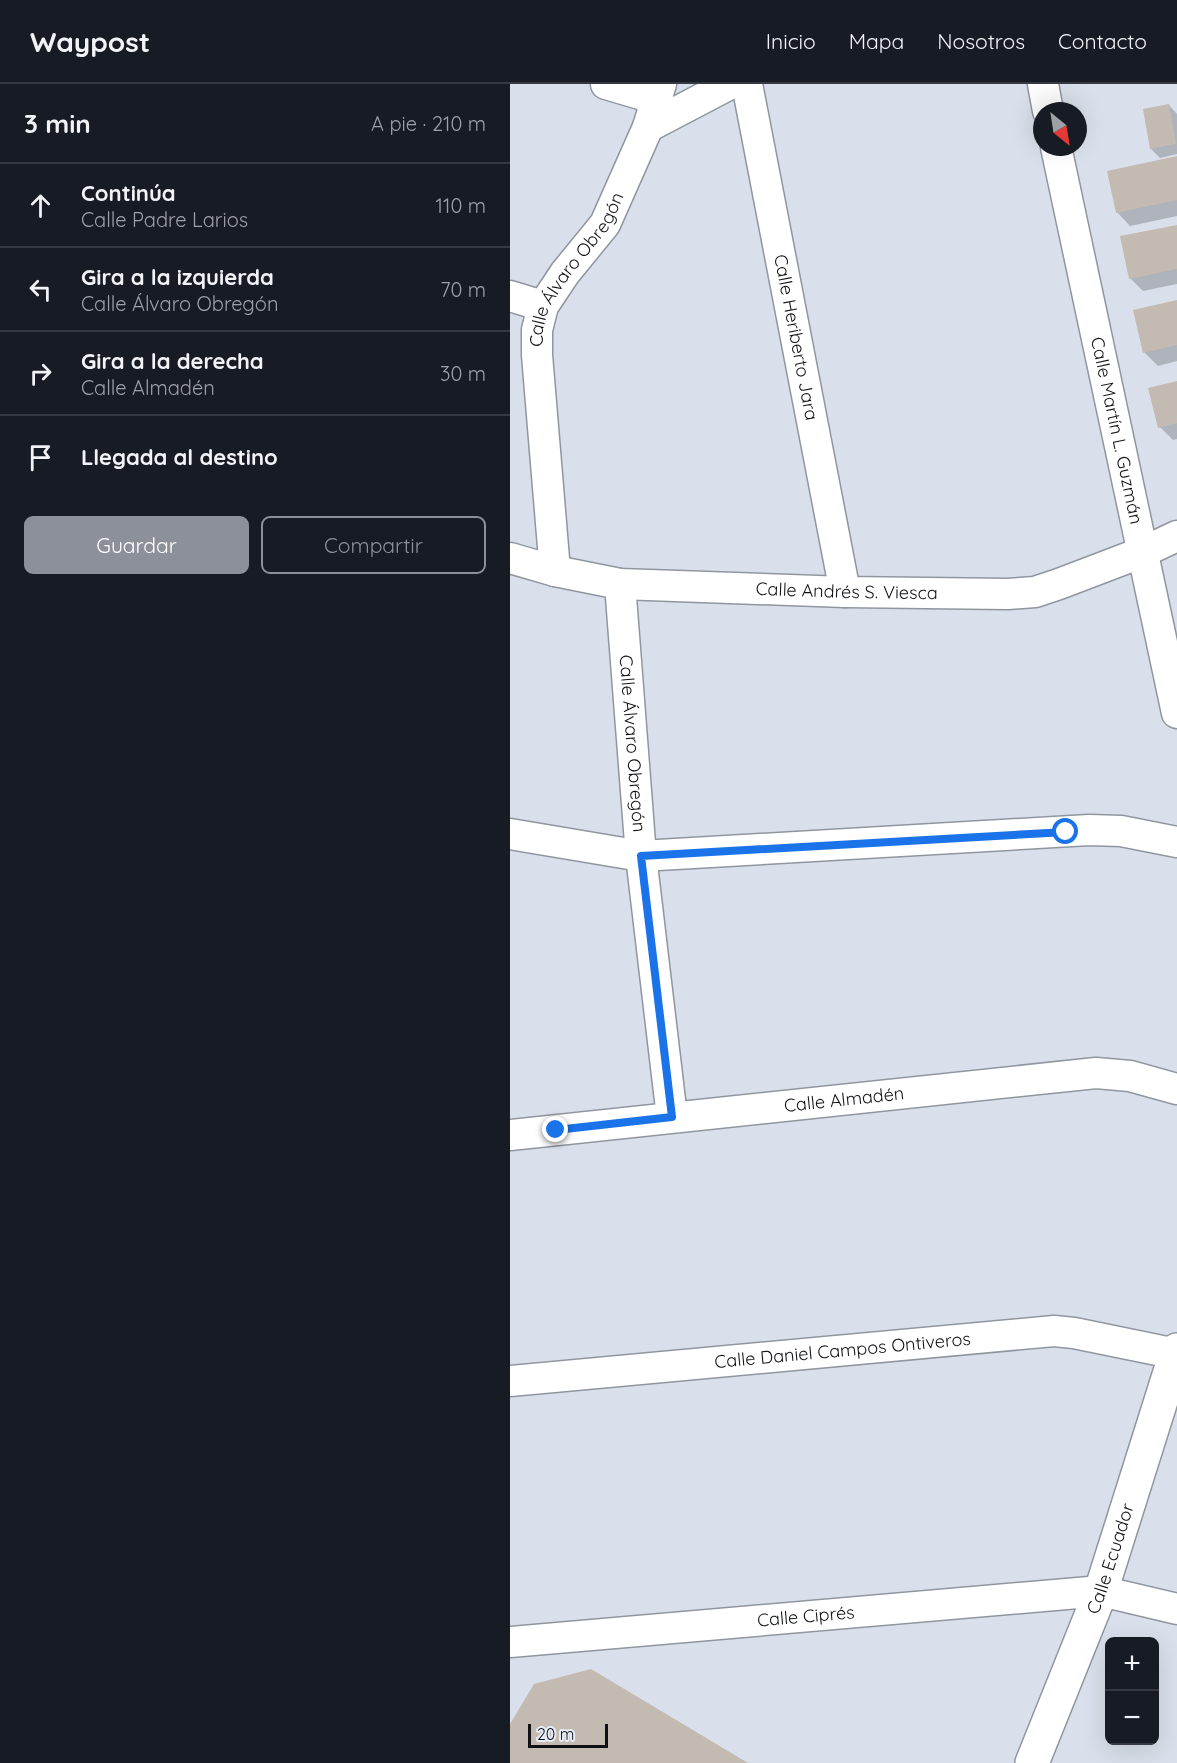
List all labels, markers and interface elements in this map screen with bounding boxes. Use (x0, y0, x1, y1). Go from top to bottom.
text: Waypost (30, 24, 150, 59)
text: Inicio (766, 28, 816, 54)
text: Mapa (849, 28, 904, 54)
text: Nosotros (937, 28, 1025, 54)
text: Contacto (1058, 28, 1147, 54)
north arrow (1033, 102, 1087, 156)
text: 3 min (24, 107, 91, 140)
text: A pie · 210 m (371, 111, 486, 136)
text: Continúa (81, 179, 176, 207)
street label: Calle Álvaro Obregón (524, 188, 629, 347)
icon: ahead (24, 189, 57, 222)
text: 110 m (436, 193, 486, 218)
text: Calle Padre Larios (81, 207, 248, 232)
street label: Calle Heriberto Jara (769, 252, 824, 422)
text: Gira a la izquierda (81, 263, 274, 291)
icon: left (24, 273, 57, 306)
text: 70 m (440, 277, 486, 302)
text: Calle Álvaro Obregón (81, 291, 278, 316)
street label: Calle Martín L. Guzmán (1086, 335, 1148, 526)
text: Gira a la derecha (81, 347, 264, 375)
icon: right (24, 357, 57, 390)
text: 30 m (440, 361, 486, 386)
text: Calle Almadén (81, 375, 215, 400)
icon: arrive (24, 441, 57, 474)
text: Llegada al destino (81, 443, 278, 471)
button: Guardar (24, 516, 249, 574)
button: Compartir (261, 516, 486, 574)
street label: Calle Andrés S. Viesca (755, 577, 938, 604)
street label: Calle Álvaro Obregón (615, 654, 651, 833)
route start (1052, 818, 1078, 844)
street label: Calle Almadén (783, 1081, 905, 1117)
route end (542, 1116, 568, 1142)
street label: Calle Daniel Campos Ontiveros (713, 1327, 972, 1373)
street label: Calle Ecuador (1081, 1500, 1139, 1617)
street label: Calle Ciprés (756, 1600, 855, 1632)
map controls (1105, 1637, 1159, 1745)
button: + (1105, 1637, 1159, 1691)
button: − (1105, 1691, 1159, 1745)
scale bar (528, 1721, 608, 1748)
text: 20 m (537, 1724, 574, 1744)

